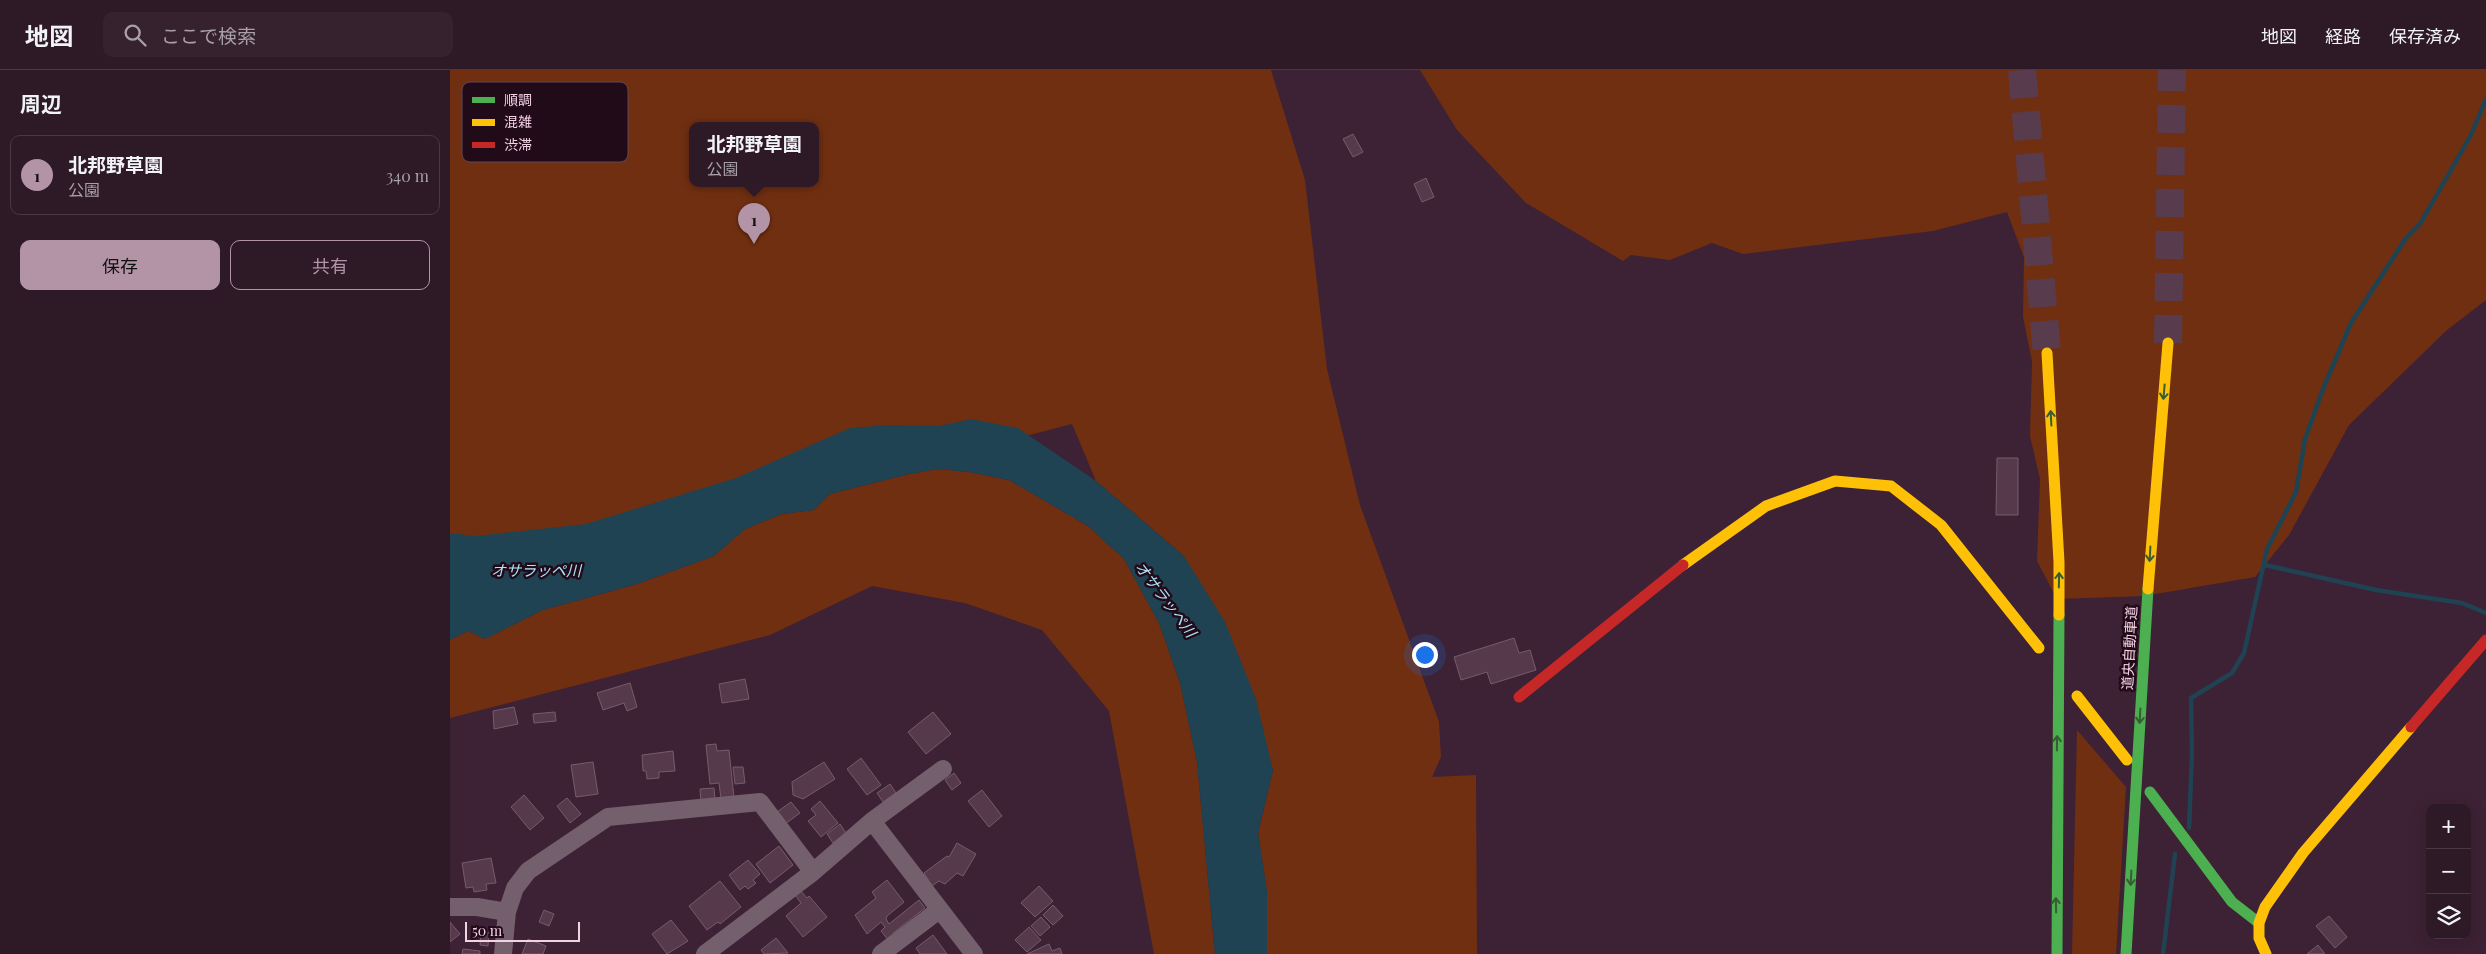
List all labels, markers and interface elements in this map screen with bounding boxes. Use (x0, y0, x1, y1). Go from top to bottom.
search box (103, 12, 453, 57)
text: 地図 (25, 19, 73, 51)
icon: search (121, 21, 149, 49)
text: ここで検索 (161, 22, 256, 48)
text: 地図 (2261, 24, 2297, 48)
text: 経路 (2325, 24, 2361, 48)
text: 保存済み (2389, 24, 2461, 48)
legend (462, 82, 628, 162)
text: 周辺 (20, 89, 62, 117)
text: 順調 (504, 90, 532, 109)
text: 混雑 (504, 112, 532, 131)
popup (689, 122, 819, 187)
text: 北邦野草園 (706, 130, 802, 156)
text: 渋滞 (504, 135, 532, 154)
text: 北邦野草園 (68, 151, 163, 177)
text: 公園 (706, 158, 739, 179)
text: 1 (34, 165, 40, 186)
text: 340 m (386, 165, 429, 186)
text: 公園 (68, 179, 100, 200)
pin: 1 (738, 203, 770, 244)
button: 保存 (20, 240, 220, 290)
button: 共有 (230, 240, 430, 290)
one-way arrow (2159, 384, 2168, 400)
one-way arrow (2046, 410, 2056, 426)
one-way arrow (2145, 546, 2154, 562)
water label: オサラッペ川 (1131, 557, 1202, 643)
water label: オサラッペ川 (491, 560, 583, 580)
one-way arrow (2054, 573, 2064, 589)
street label: 道央自動車道 (2117, 606, 2141, 690)
your location (1412, 642, 1438, 668)
one-way arrow (2136, 708, 2145, 724)
one-way arrow (2052, 735, 2062, 752)
map controls (2426, 804, 2471, 939)
button: + (2426, 804, 2471, 849)
button: − (2426, 849, 2471, 894)
one-way arrow (2126, 870, 2135, 886)
button: layers (2426, 894, 2471, 939)
one-way arrow (2051, 898, 2061, 914)
scale bar (465, 919, 580, 942)
text: 50 m (472, 921, 502, 940)

